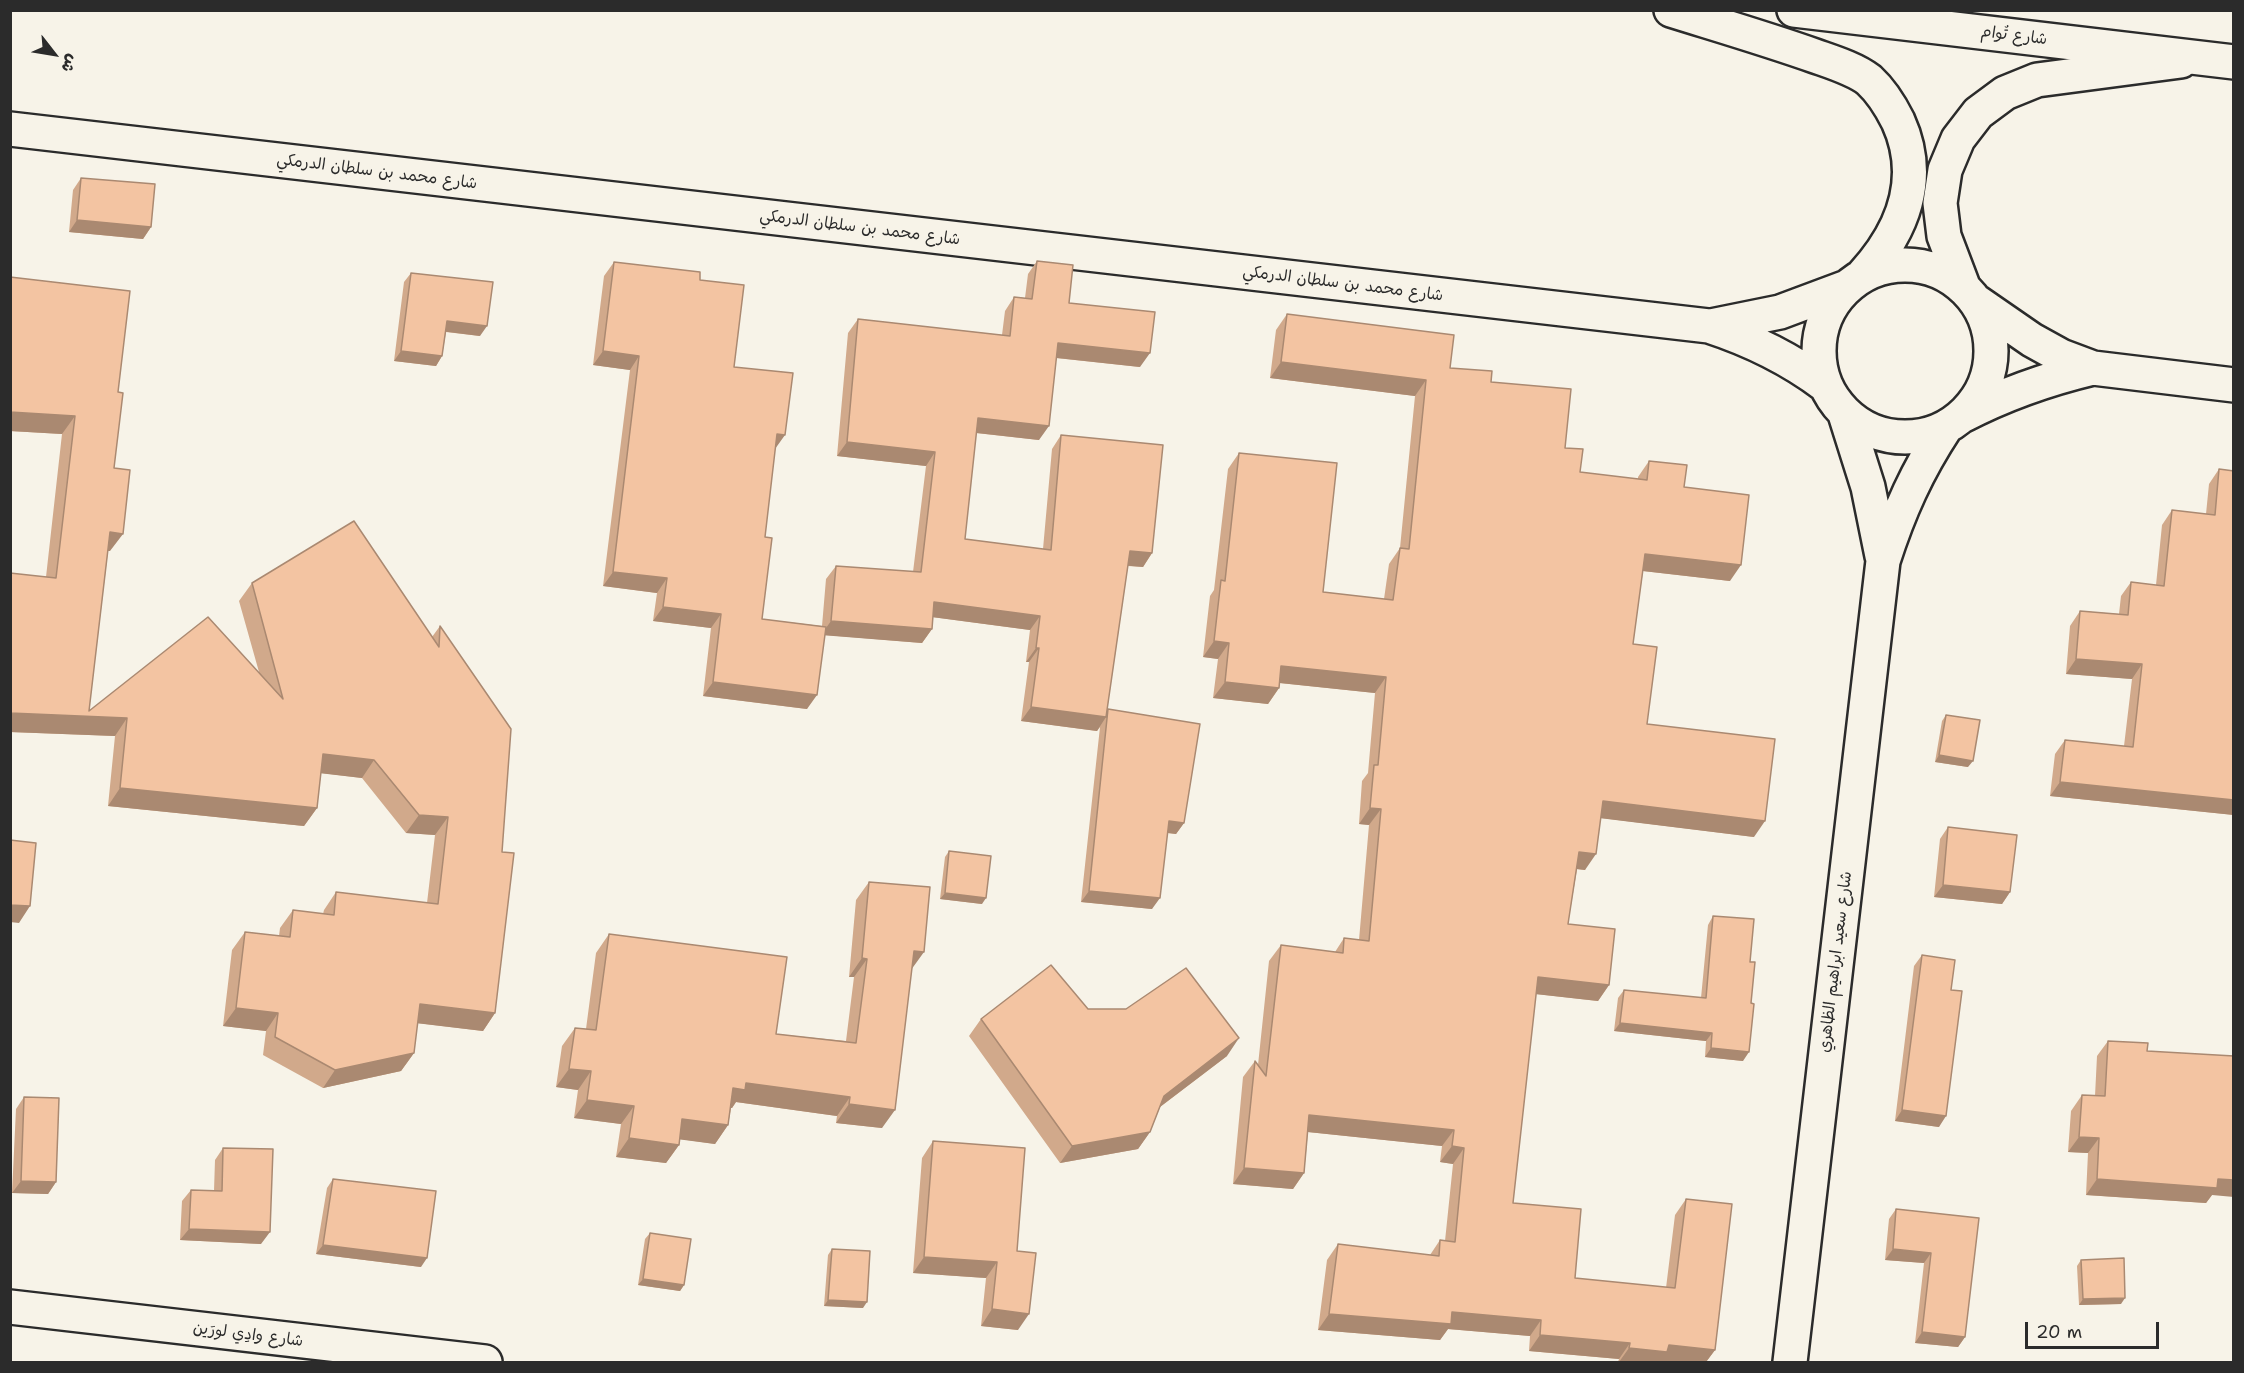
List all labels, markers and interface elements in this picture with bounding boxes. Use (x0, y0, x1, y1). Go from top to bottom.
street label: شارع تُوام (1980, 22, 2048, 50)
north arrow (24, 24, 84, 84)
text: ش (56, 51, 83, 76)
street label: شارع محمد بن سلطان الدرمكي (276, 150, 478, 194)
street label: شارع محمد بن سلطان الدرمكي (759, 206, 961, 250)
street label: شارع محمد بن سلطان الدرمكي (1242, 262, 1444, 306)
street label: شارع سعيد ابراهيم الظاهري (1815, 870, 1857, 1054)
scale bar (2028, 1310, 2162, 1348)
street label: شارع وادِي لورَين (192, 1319, 304, 1351)
text: 20 m (2036, 1320, 2082, 1344)

